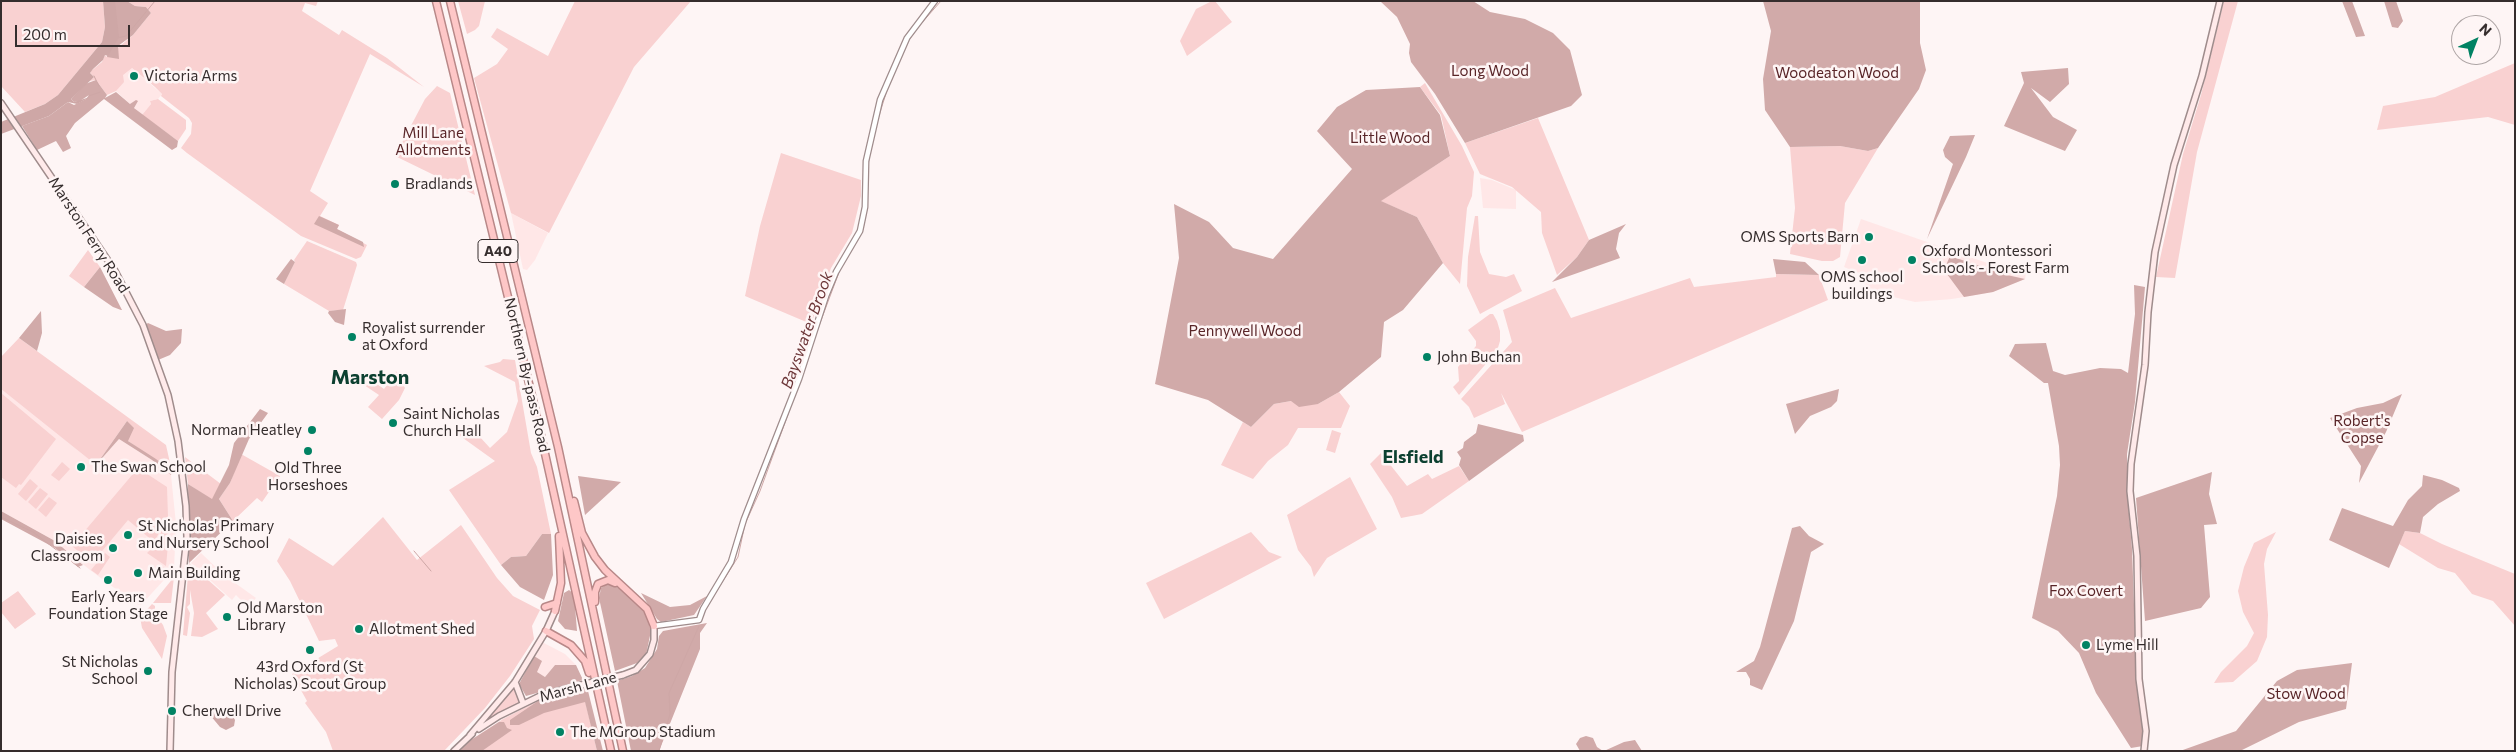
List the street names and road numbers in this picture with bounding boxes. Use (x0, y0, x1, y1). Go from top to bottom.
street label: Marston Ferry Road (45, 174, 133, 296)
road number: A40 (478, 240, 518, 262)
street label: Northern By-pass Road (500, 296, 554, 454)
street label: Marsh Lane (538, 668, 618, 706)

